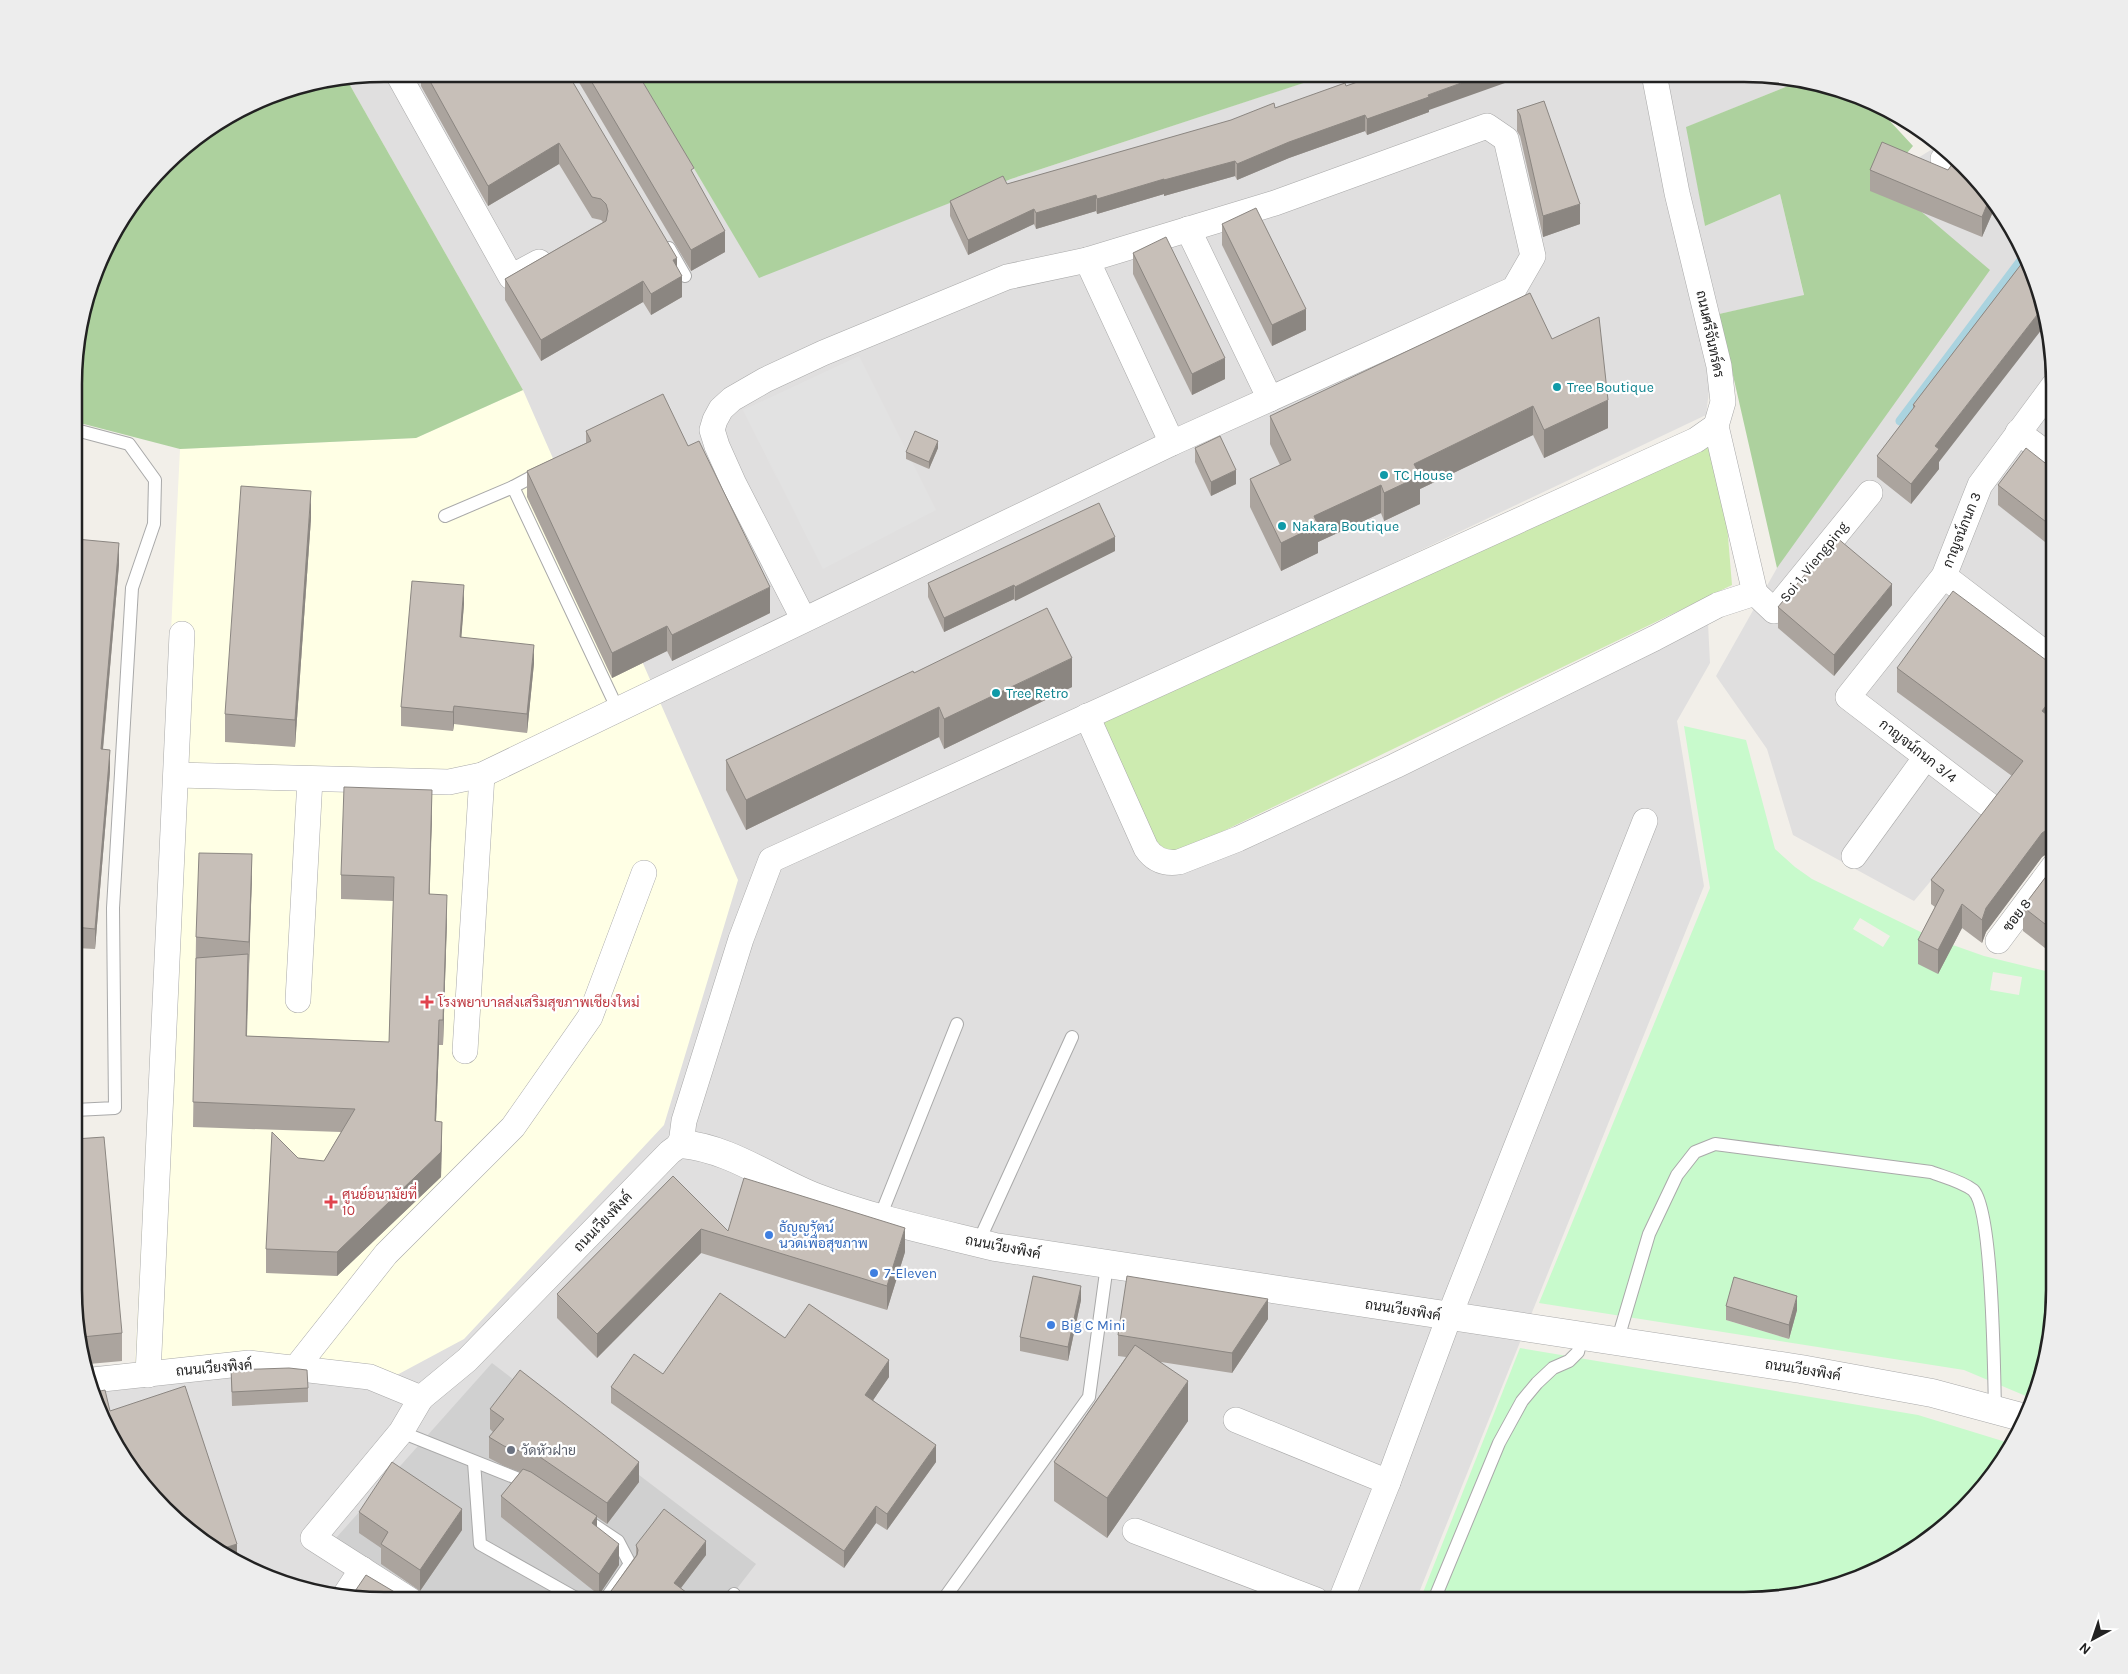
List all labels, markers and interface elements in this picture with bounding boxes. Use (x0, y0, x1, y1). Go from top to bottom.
street label: ถนนศรีจันทร์ดร (1692, 289, 1729, 379)
place label: Tree Boutique (1567, 379, 1654, 396)
marker: Tree Boutique (1551, 381, 1563, 393)
place label: TC House (1394, 467, 1453, 484)
marker: TC House (1378, 469, 1390, 481)
street label: กาญจน์กนก 3 (1938, 489, 1985, 570)
place label: Nakara Boutique (1292, 518, 1399, 535)
street label: Soi 1, Viengping (1776, 518, 1852, 606)
marker: Nakara Boutique (1276, 520, 1288, 532)
place label: Tree Retro (1006, 685, 1069, 702)
marker: Tree Retro (990, 687, 1002, 699)
street label: กาญจน์กนก 3/4 (1876, 715, 1961, 787)
street label: ซอย 8 (1999, 895, 2035, 935)
place label: โรงพยาบาลส่งเสริมสุขภาพเชียงใหม่ (437, 993, 639, 1012)
marker: โรงพยาบาลส่งเสริมสุขภาพเชียงใหม่ (420, 995, 434, 1009)
place label: ศูนย์อนามัยที่ 10 (342, 1182, 417, 1219)
street label: ถนนเวียงพิงค์ (570, 1188, 636, 1256)
marker: ศูนย์อนามัยที่ 10 (324, 1195, 338, 1209)
place label: ธัญญรัตน์ นวดเพื่อสุขภาพ (779, 1218, 868, 1253)
marker: ธัญญรัตน์ นวดเพื่อสุขภาพ (763, 1229, 775, 1241)
street label: ถนนเวียงพิงค์ (964, 1230, 1042, 1263)
place label: 7-Eleven (884, 1265, 937, 1282)
marker: 7-Eleven (868, 1267, 880, 1279)
street label: ถนนเวียงพิงค์ (1364, 1295, 1442, 1324)
place label: Big C Mini (1061, 1317, 1126, 1334)
marker: Big C Mini (1045, 1319, 1057, 1331)
street label: ถนนเวียงพิงค์ (175, 1355, 253, 1380)
street label: ถนนเวียงพิงค์ (1764, 1355, 1842, 1384)
place label: วัดหัวฝาย (521, 1442, 576, 1459)
marker: วัดหัวฝาย (505, 1444, 517, 1456)
north arrow (2068, 1614, 2118, 1664)
text: N (2076, 1639, 2094, 1658)

